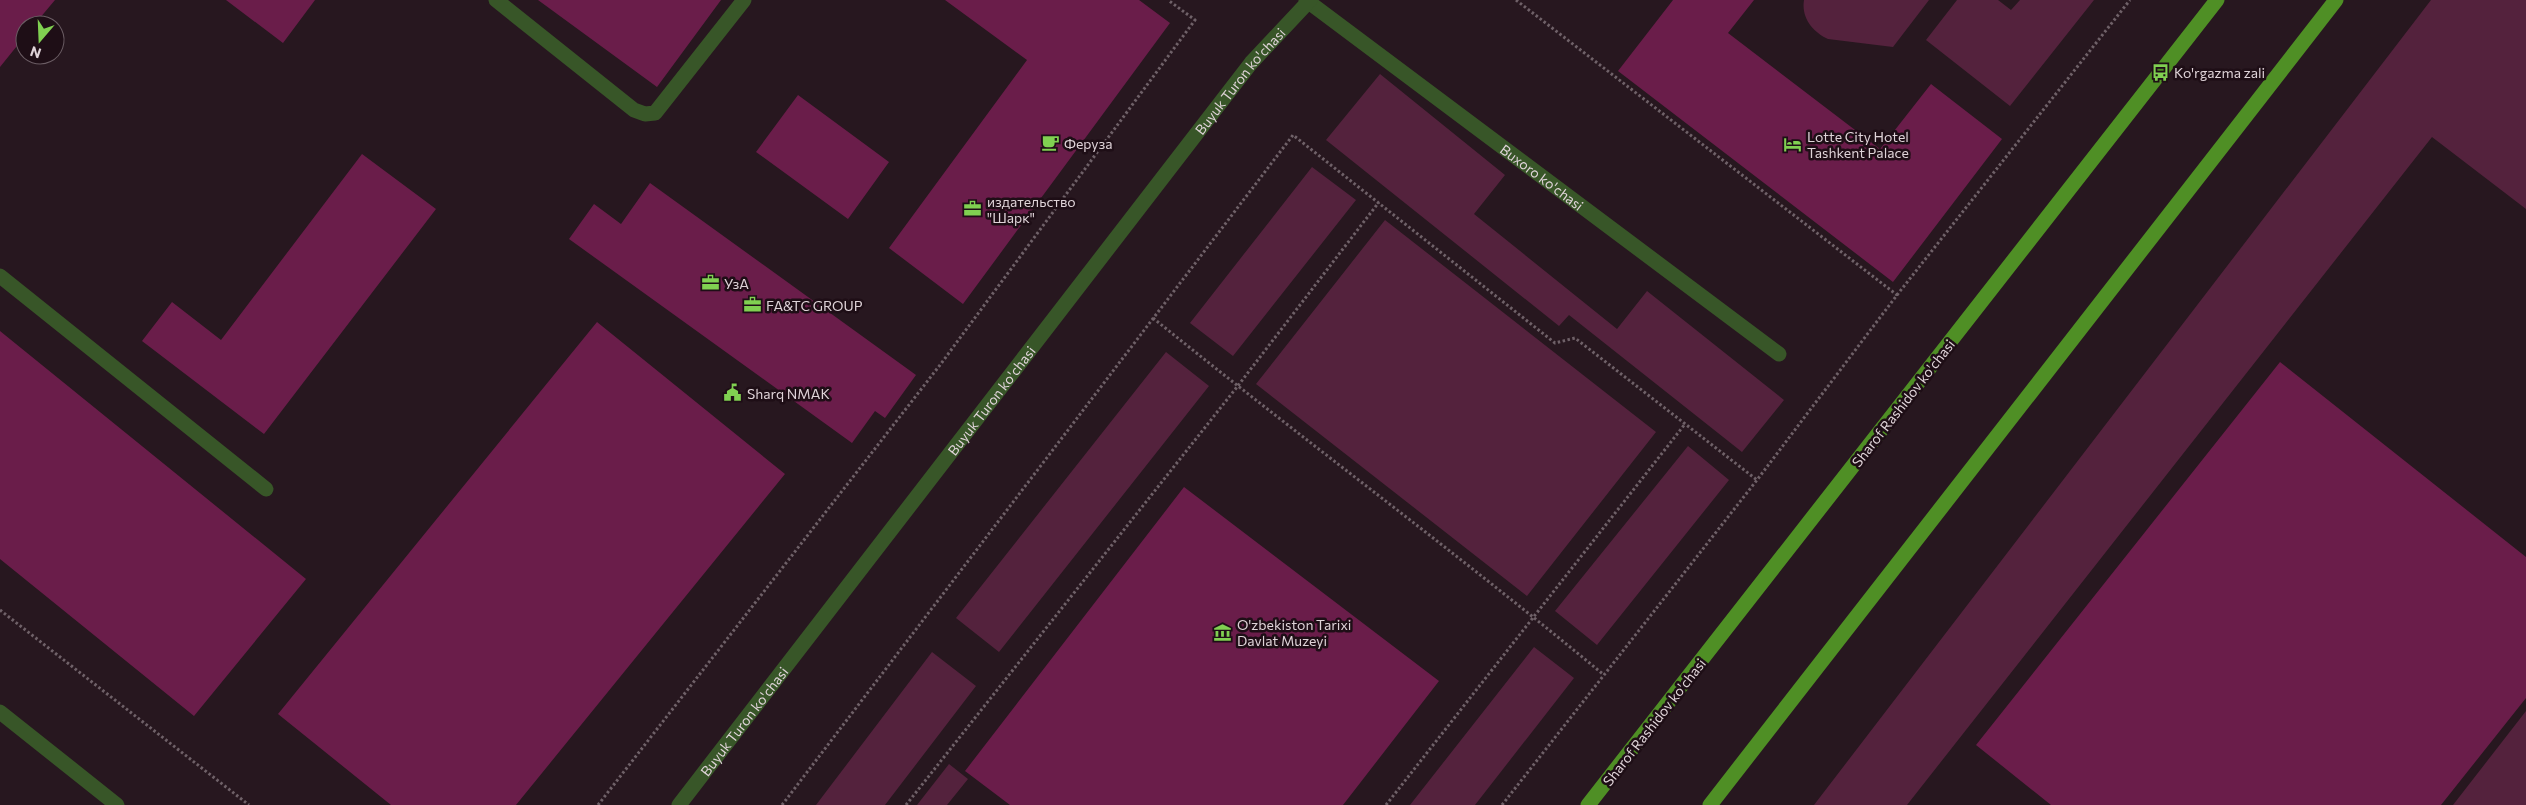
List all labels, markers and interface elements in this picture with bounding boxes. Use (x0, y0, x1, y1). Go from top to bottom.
north arrow (15, 15, 65, 65)
street label: Buyuk Turon ko'chasi (1191, 24, 1288, 137)
text: N (28, 43, 43, 63)
bus stop icon: Ko'rgazma zali (2150, 62, 2170, 82)
place label: Ko'rgazma zali (2174, 64, 2265, 81)
place label: Lotte City Hotel Tashkent Palace (1807, 128, 1909, 161)
cafe icon: Феруза (1040, 133, 1060, 153)
hotel icon: Lotte City Hotel Tashkent Palace (1783, 134, 1803, 154)
place label: Феруза (1064, 135, 1113, 152)
street label: Buxoro ko'chasi (1497, 140, 1587, 213)
place label: издательство "Шарк" (987, 193, 1076, 226)
office icon: издательство "Шарк" (963, 199, 983, 219)
office icon: УзА (700, 273, 720, 293)
place label: УзА (724, 275, 749, 292)
office icon: FA&TC GROUP (742, 295, 762, 315)
place label: FA&TC GROUP (766, 297, 863, 314)
street label: Sharof Rashidov ko'chasi (1848, 336, 1958, 470)
street label: Buyuk Turon ko'chasi (944, 342, 1038, 458)
public building icon: Sharq NMAK (723, 383, 743, 403)
place label: Sharq NMAK (747, 385, 830, 402)
place label: O'zbekiston Tarixi Davlat Muzeyi (1237, 616, 1351, 649)
museum icon: O'zbekiston Tarixi Davlat Muzeyi (1213, 622, 1233, 642)
street label: Sharof Rashidov ko'chasi (1599, 655, 1709, 789)
street label: Buyuk Turon ko'chasi (696, 663, 791, 779)

